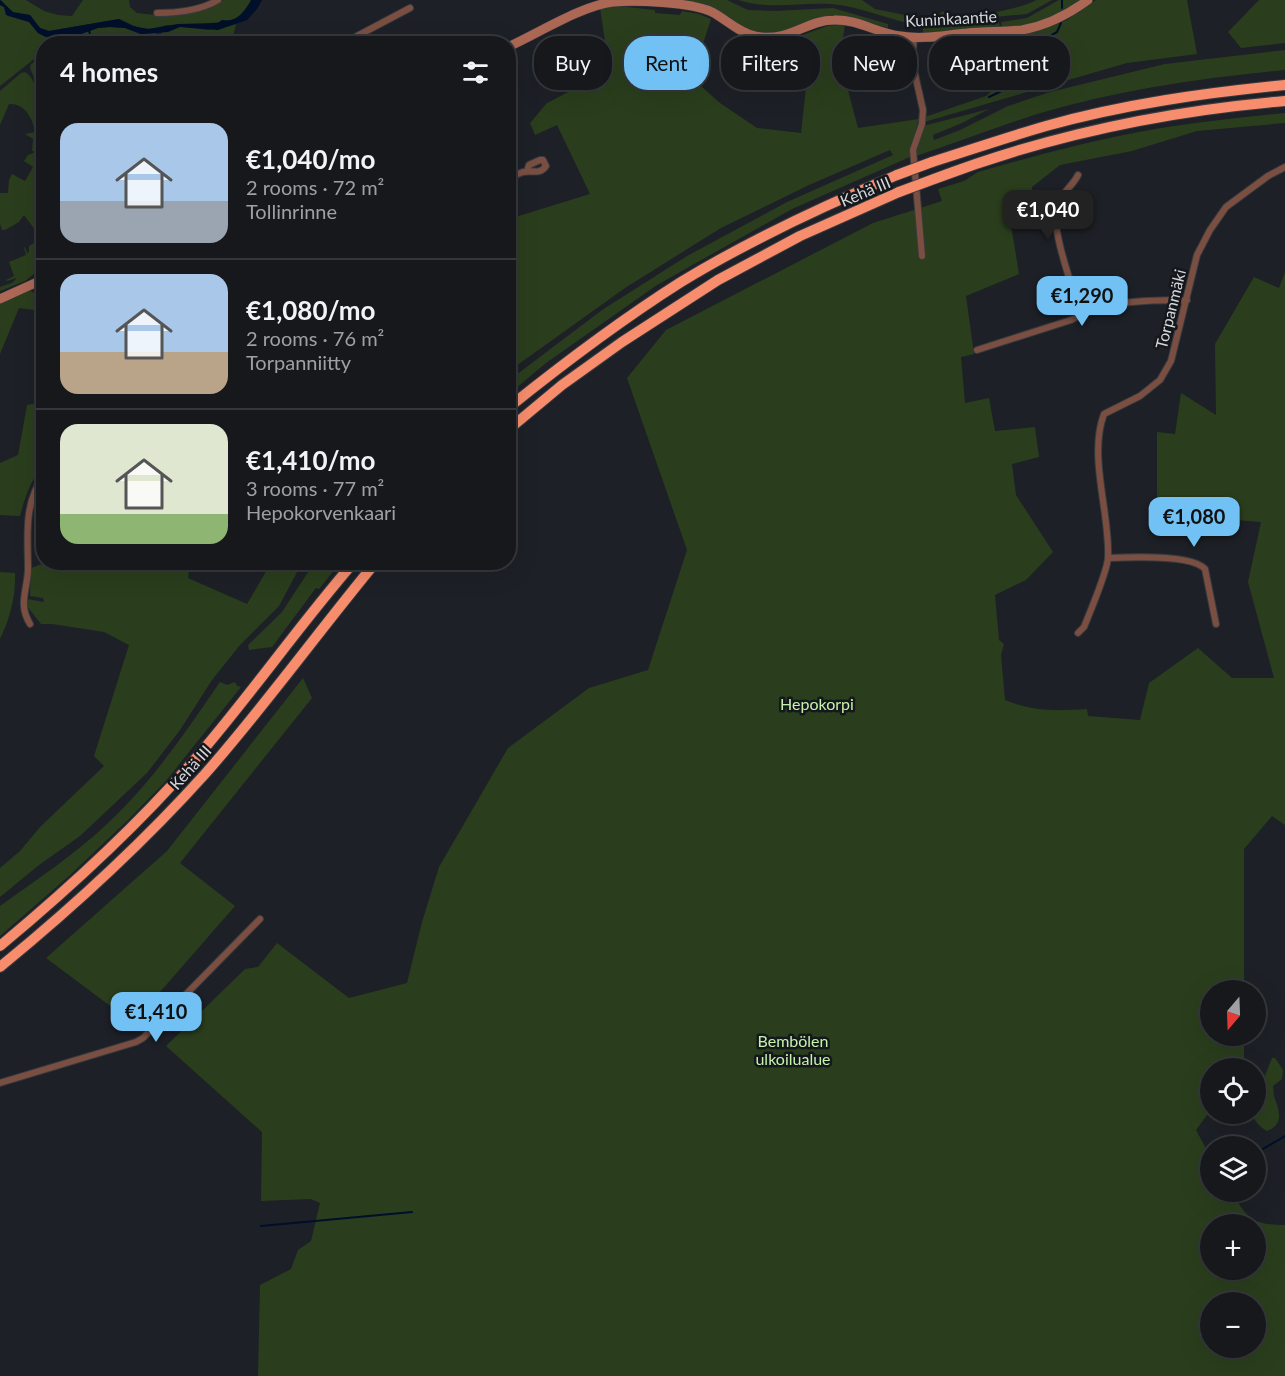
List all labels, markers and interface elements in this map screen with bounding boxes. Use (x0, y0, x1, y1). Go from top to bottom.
street label: Kuninkaantie (905, 6, 997, 30)
chip: Buy (534, 36, 612, 90)
chip: Rent (624, 36, 709, 90)
chip: Filters (721, 36, 820, 90)
chip: New (832, 36, 917, 90)
chip: Apartment (929, 36, 1070, 90)
text: 4 homes (60, 56, 158, 88)
icon: filters (459, 56, 492, 89)
text: €1,040/mo (246, 143, 376, 175)
icon: home (108, 147, 180, 219)
street label: Kehä III (837, 172, 893, 210)
text: 2 rooms · 72 m² (246, 175, 384, 199)
pin: €1,040 (999, 190, 1097, 241)
text: €1,040 (1017, 197, 1079, 221)
text: Tollinrinne (246, 199, 337, 223)
street label: Torpanmäki (1151, 267, 1189, 351)
pin: €1,290 (1033, 276, 1131, 327)
text: €1,290 (1051, 283, 1113, 307)
text: €1,080/mo (246, 294, 376, 326)
icon: home (108, 298, 180, 370)
text: 2 rooms · 76 m² (246, 326, 384, 350)
text: Torpanniitty (246, 350, 351, 374)
text: €1,410/mo (246, 444, 376, 476)
icon: home (108, 448, 180, 520)
text: 3 rooms · 77 m² (246, 476, 384, 500)
pin: €1,080 (1145, 497, 1243, 548)
text: Hepokorvenkaari (246, 500, 396, 524)
text: €1,080 (1163, 504, 1225, 528)
park label: Hepokorpi (780, 694, 854, 713)
street label: Kehä III (165, 741, 215, 793)
north arrow (1200, 980, 1266, 1046)
map controls (1200, 980, 1266, 1358)
pin: €1,410 (107, 992, 205, 1043)
text: €1,410 (125, 999, 187, 1023)
park label: Bembölen ulkoilualue (755, 1031, 831, 1068)
button: locate (1200, 1058, 1266, 1124)
button: layers (1200, 1136, 1266, 1202)
button: + (1200, 1214, 1266, 1280)
button: − (1200, 1292, 1266, 1358)

